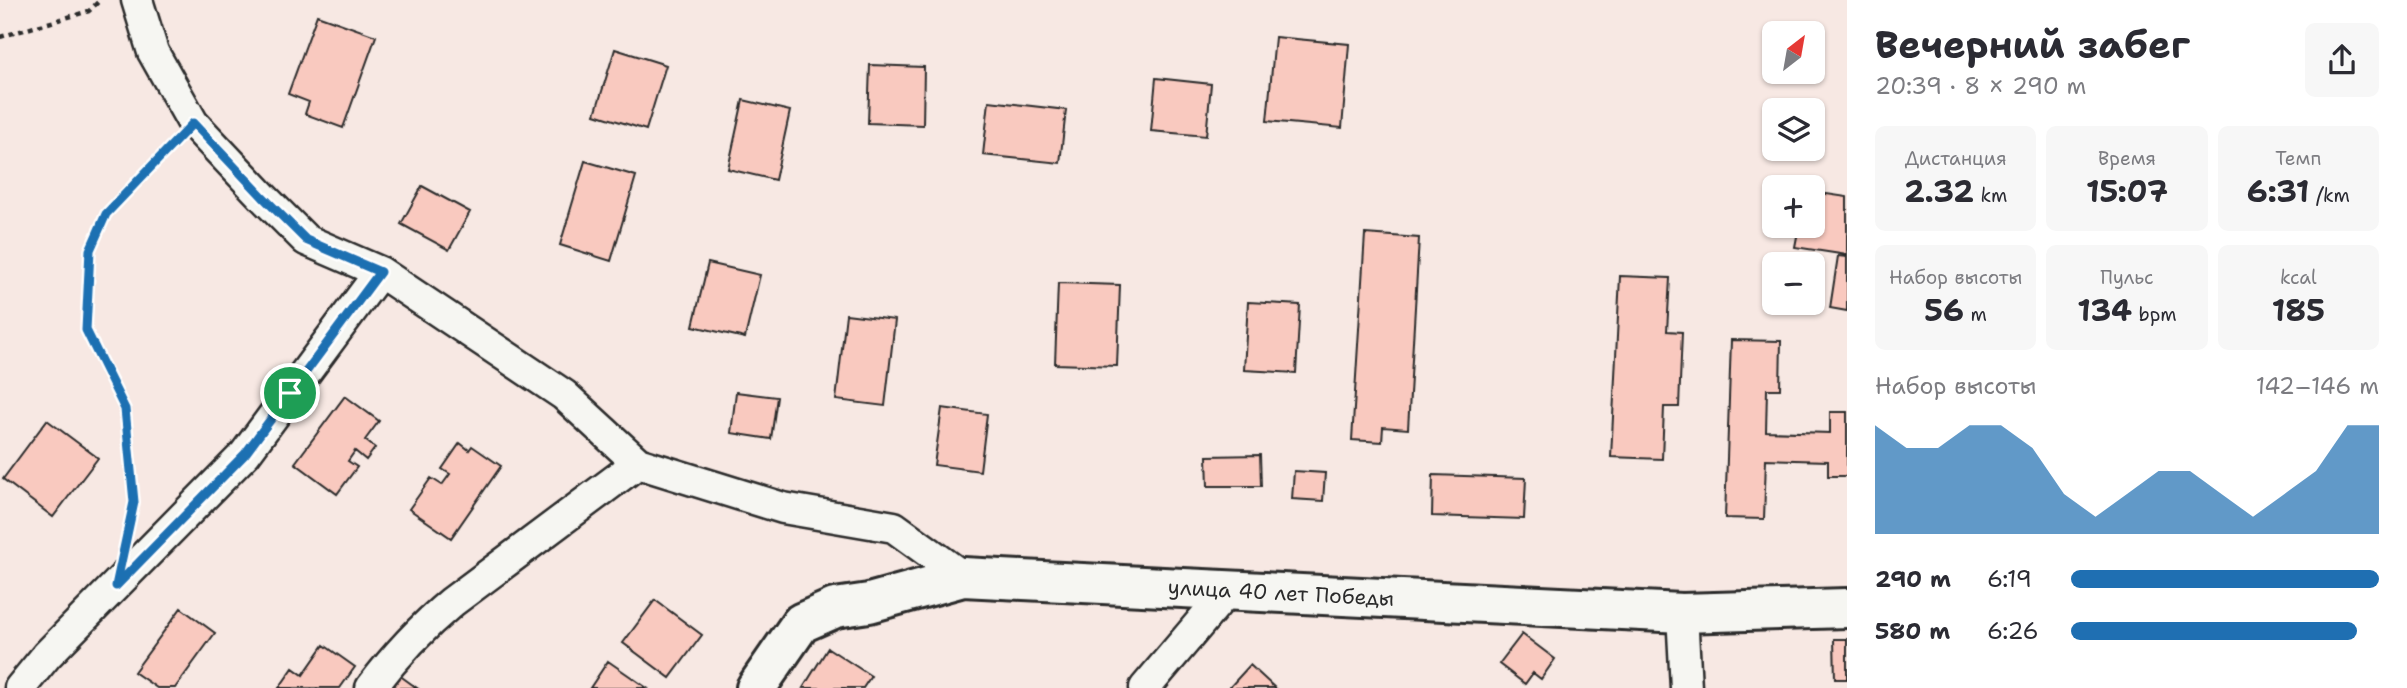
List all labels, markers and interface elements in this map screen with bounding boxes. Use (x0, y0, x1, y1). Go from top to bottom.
text: Вечерний забег (1875, 19, 2190, 70)
north arrow (1762, 21, 1825, 84)
map controls (1762, 21, 1825, 315)
button: share (2305, 23, 2379, 97)
text: 20:39 · 8 × 290 m (1875, 71, 2086, 101)
button: layers (1762, 98, 1825, 161)
text: Дистанция (1905, 146, 2007, 171)
text: Время (2098, 146, 2156, 171)
text: Темп (2275, 146, 2321, 171)
text: 2.32 (1904, 171, 1974, 212)
text: 15:07 (2086, 171, 2168, 212)
text: 6:31 (2247, 171, 2309, 212)
button: + (1762, 175, 1825, 238)
text: km (1974, 183, 2007, 208)
text: /km (2309, 183, 2350, 208)
button: − (1762, 252, 1825, 315)
text: Набор высоты (1889, 265, 2022, 290)
text: Пульс (2100, 265, 2154, 290)
text: kcal (2280, 265, 2317, 290)
text: 56 (1924, 290, 1964, 331)
text: 134 (2077, 290, 2132, 331)
text: 185 (2272, 290, 2325, 331)
text: m (1964, 302, 1987, 327)
text: bpm (2132, 302, 2177, 327)
pin (260, 363, 320, 423)
text: Набор высоты (1875, 371, 2036, 401)
text: 142–146 m (2256, 371, 2379, 401)
icon: arrive (271, 374, 309, 412)
text: 290 m (1875, 564, 1951, 594)
text: 6:19 (1987, 564, 2032, 594)
street label: улица 40 лет Победы (1167, 573, 1395, 613)
text: 580 m (1875, 616, 1950, 646)
text: 6:26 (1987, 616, 2039, 646)

